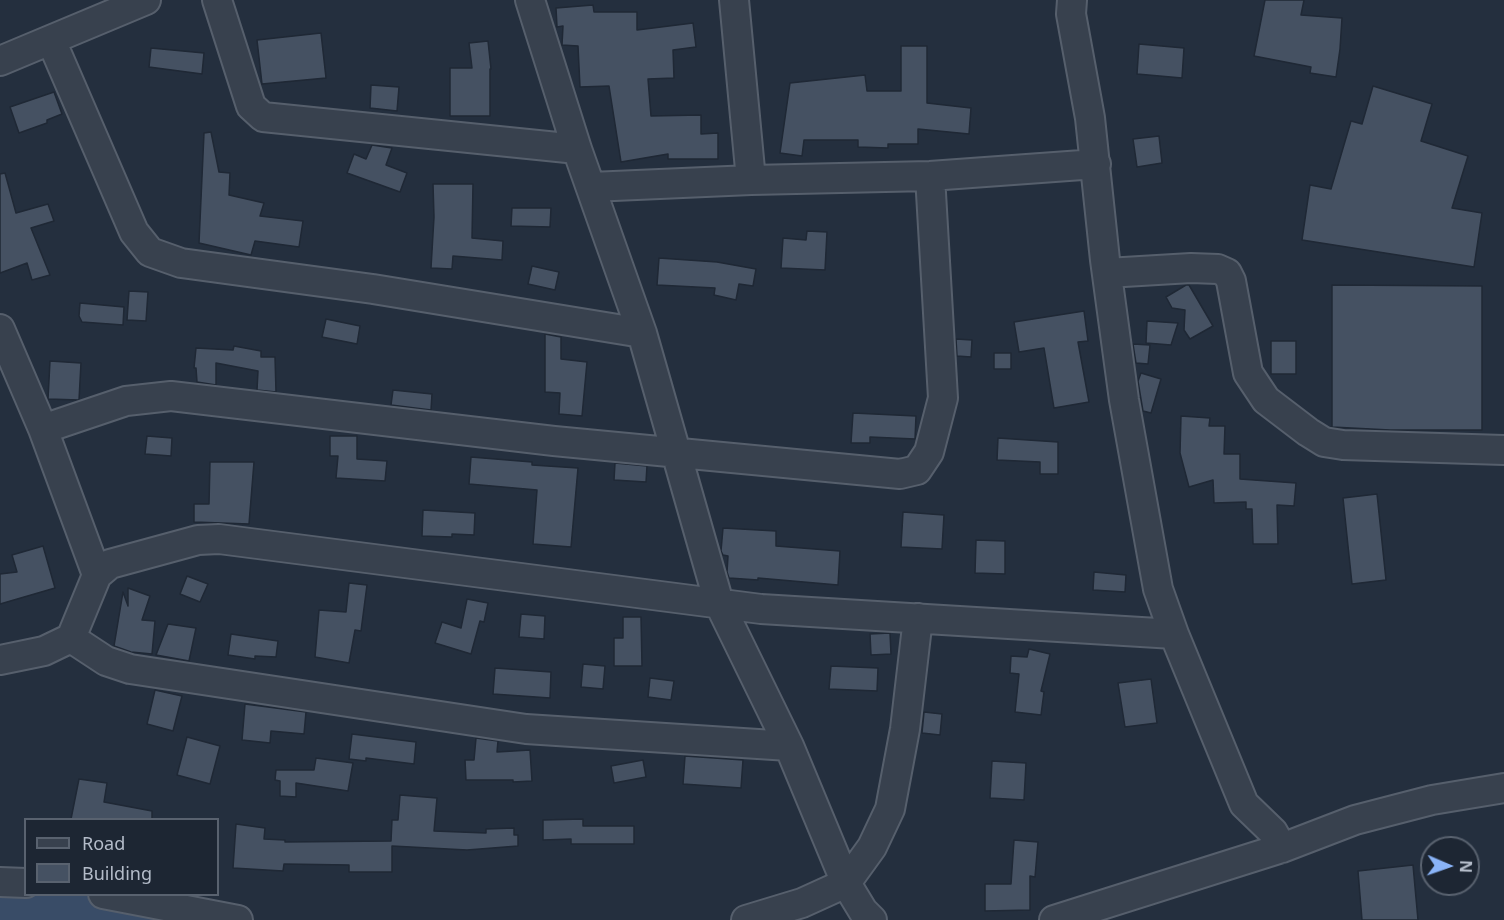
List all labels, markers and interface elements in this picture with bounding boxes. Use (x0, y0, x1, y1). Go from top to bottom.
legend (24, 818, 219, 896)
text: Road (82, 831, 125, 855)
north arrow (1420, 836, 1480, 896)
text: N (1455, 860, 1477, 873)
text: Building (82, 861, 152, 885)

